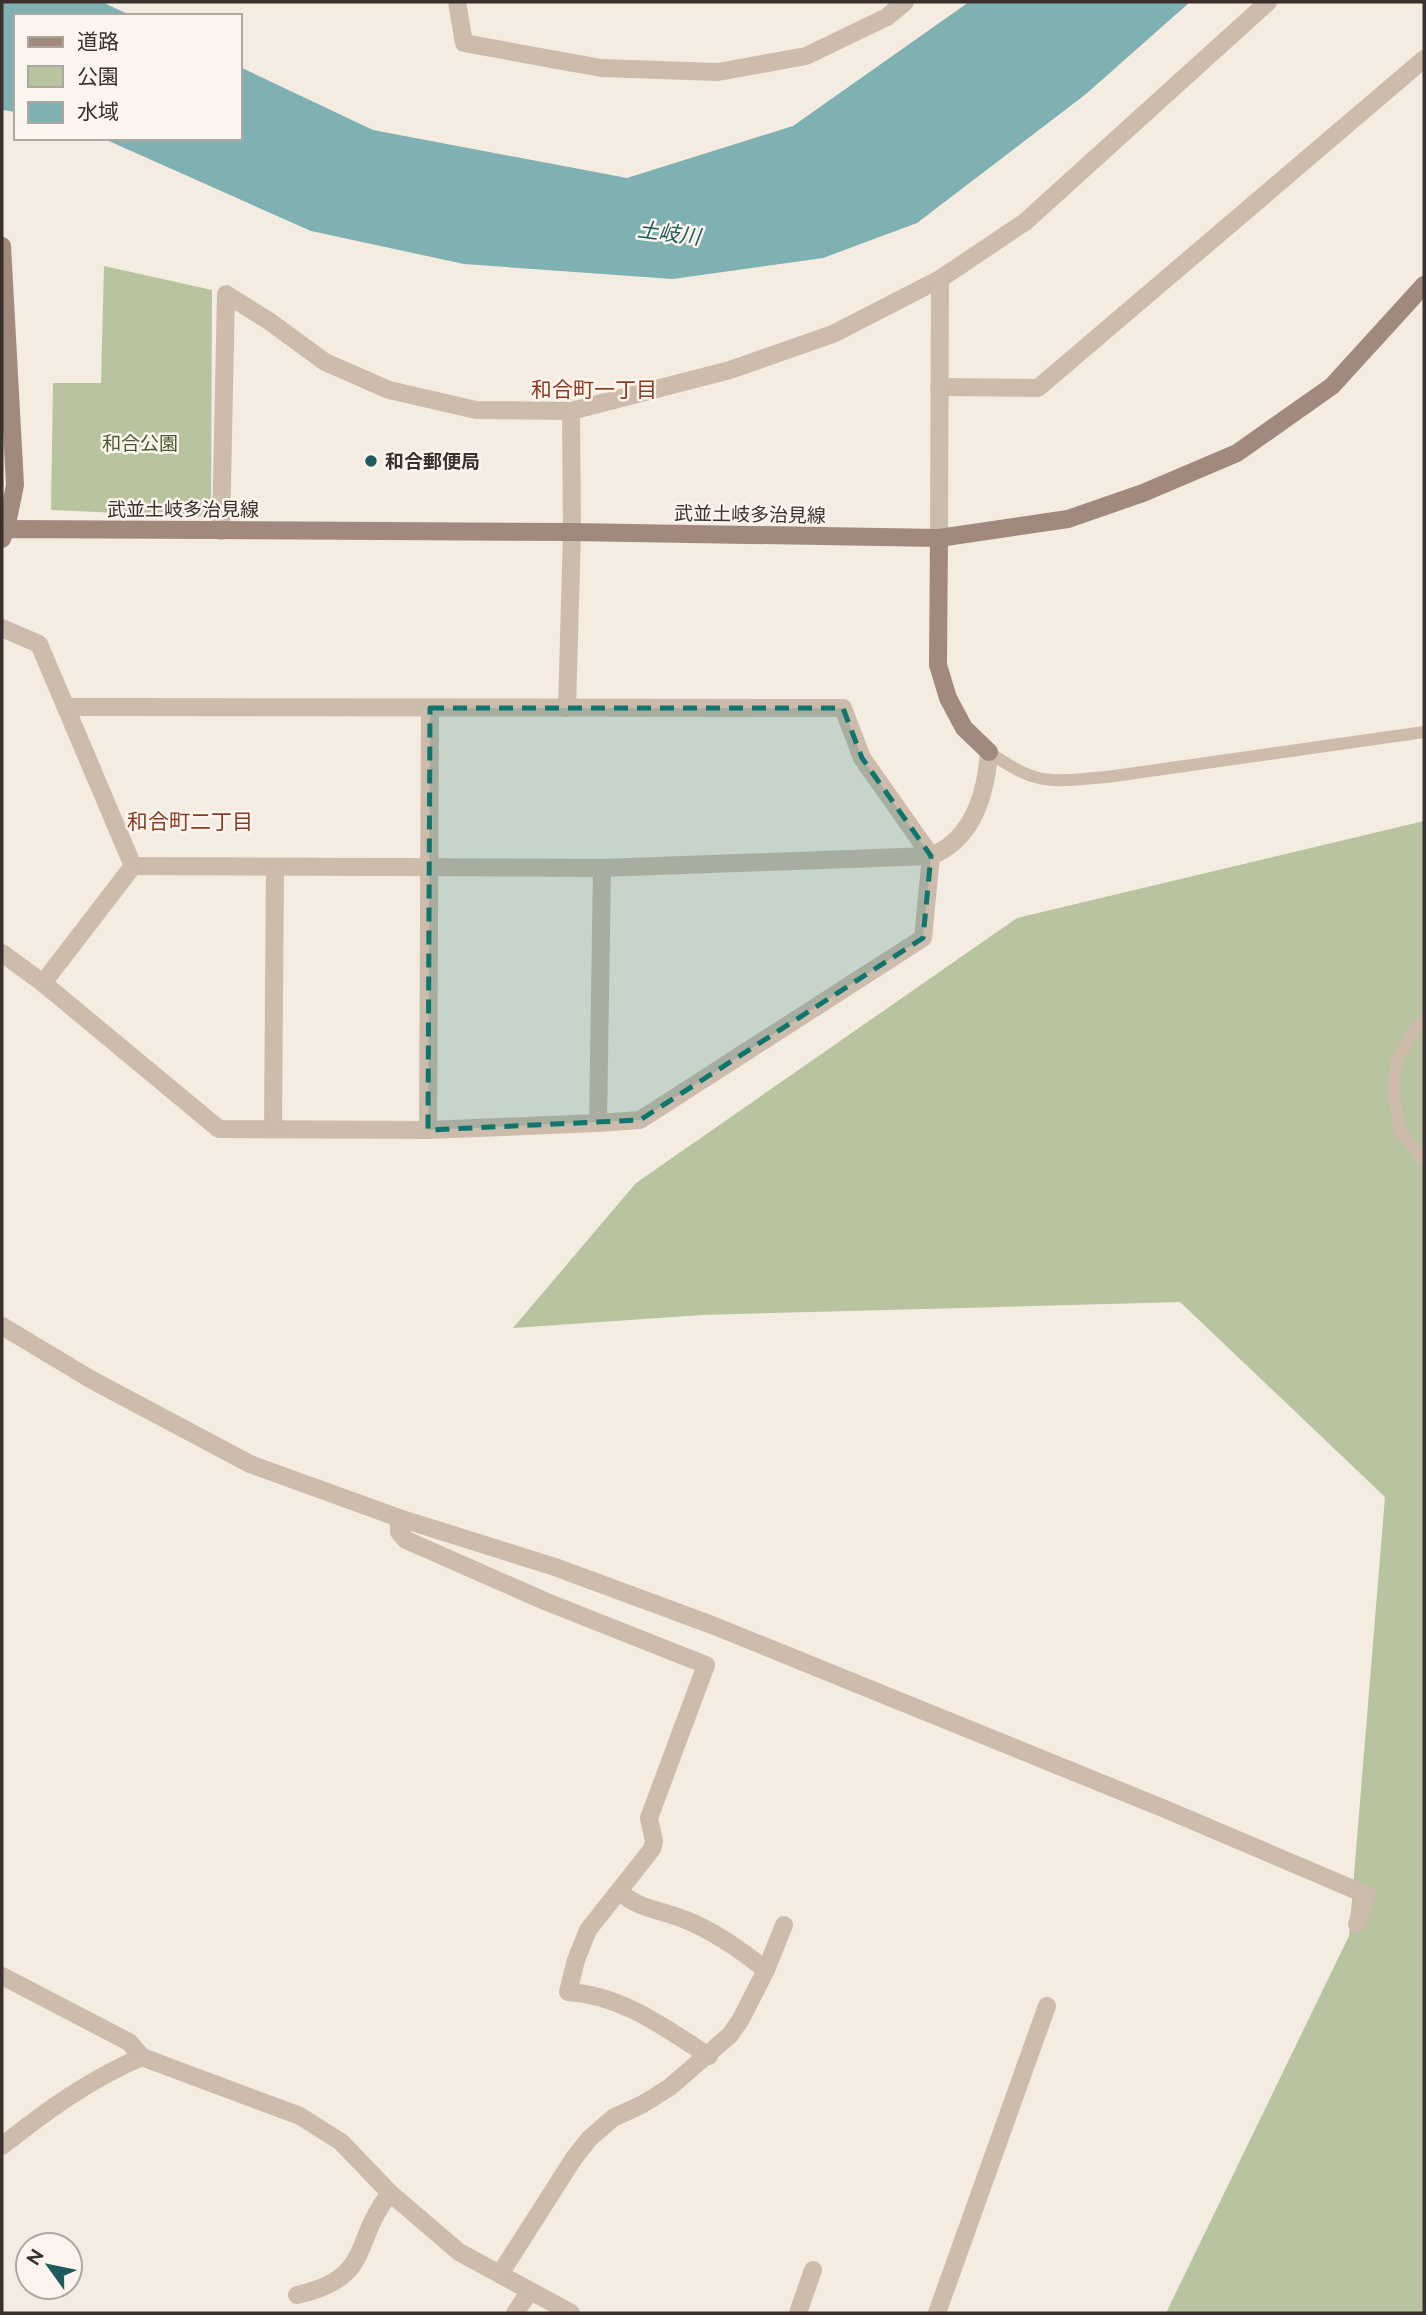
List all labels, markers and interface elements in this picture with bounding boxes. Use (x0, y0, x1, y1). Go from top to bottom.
legend (14, 14, 242, 140)
text: 道路 (77, 29, 119, 54)
text: 公園 (77, 64, 119, 89)
text: 水域 (77, 99, 119, 124)
water label: 土岐川 (636, 217, 704, 249)
district label: 和合町一丁目 (531, 377, 657, 402)
park label: 和合公園 (102, 432, 178, 454)
place label: 和合郵便局 (385, 450, 480, 472)
marker: 和合郵便局 (363, 453, 379, 469)
street label: 武並土岐多治見線 (107, 498, 259, 520)
street label: 武並土岐多治見線 (674, 502, 826, 526)
district label: 和合町二丁目 (127, 809, 253, 834)
north arrow (14, 2231, 84, 2301)
text: N (22, 2245, 48, 2269)

